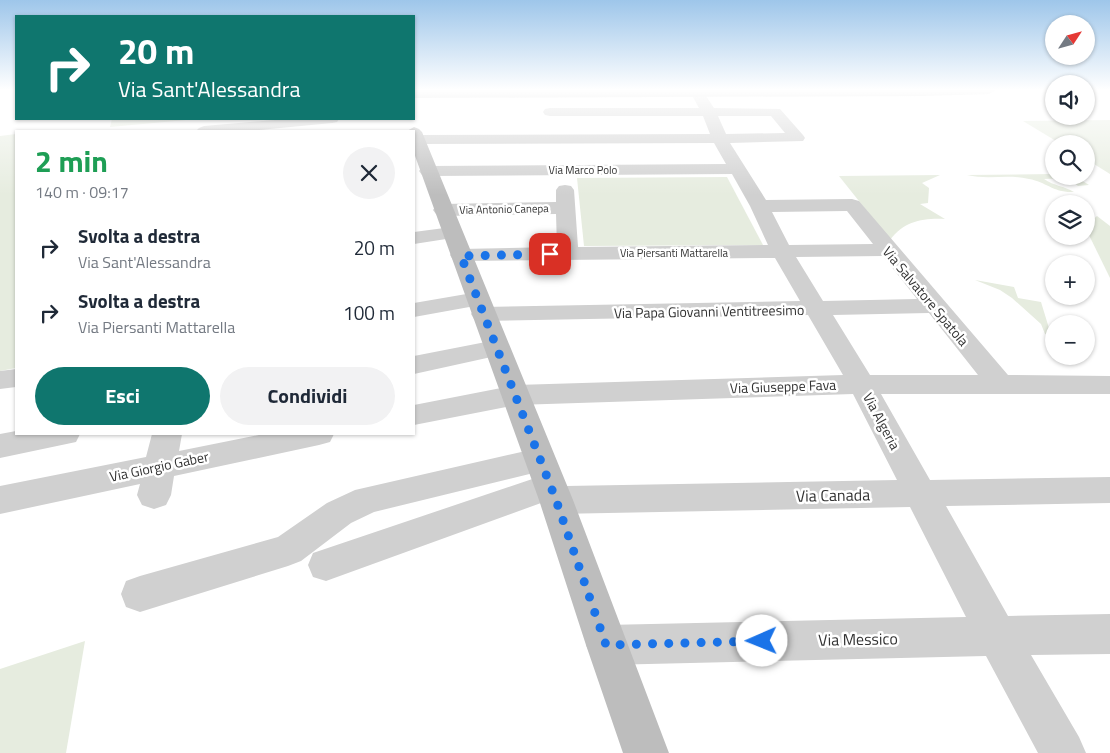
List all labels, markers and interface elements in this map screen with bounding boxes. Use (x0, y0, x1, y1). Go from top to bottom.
north arrow (1045, 15, 1095, 65)
map controls (1045, 15, 1095, 365)
text: 20 m (118, 24, 194, 78)
icon: right (35, 35, 100, 100)
text: Via Sant'Alessandra (118, 72, 300, 106)
button: sound (1045, 75, 1095, 125)
button: search (1045, 135, 1095, 185)
text: 2 min (35, 138, 108, 184)
button: close (343, 147, 395, 199)
street label: Via Marco Polo (549, 162, 618, 178)
text: 140 m · 09:17 (35, 180, 129, 204)
button: layers (1045, 195, 1095, 245)
street label: Via Antonio Canepa (459, 200, 549, 218)
text: Svolta a destra (78, 221, 200, 250)
text: 20 m (354, 233, 395, 262)
pin (529, 233, 571, 275)
icon: right (35, 234, 63, 262)
icon: arrive (536, 240, 564, 268)
street label: Via Salvatore Spatola (878, 242, 974, 350)
street label: Via Piersanti Mattarella (620, 245, 729, 261)
text: Via Sant'Alessandra (78, 250, 211, 274)
button: + (1045, 255, 1095, 305)
text: Svolta a destra (78, 286, 200, 315)
text: 100 m (343, 298, 395, 327)
icon: right (35, 299, 63, 327)
street label: Via Papa Giovanni Ventitreesimo (614, 299, 804, 323)
text: Via Piersanti Mattarella (78, 315, 235, 339)
button: − (1045, 315, 1095, 365)
button: Esci (35, 367, 210, 425)
button: Condividi (220, 367, 395, 425)
street label: Via Giuseppe Fava (729, 374, 837, 398)
street label: Via Algeria (858, 389, 906, 453)
street label: Via Giorgio Gaber (108, 445, 211, 487)
street label: Via Canada (796, 482, 870, 508)
position arrow (735, 614, 787, 666)
street label: Via Messico (818, 626, 898, 652)

